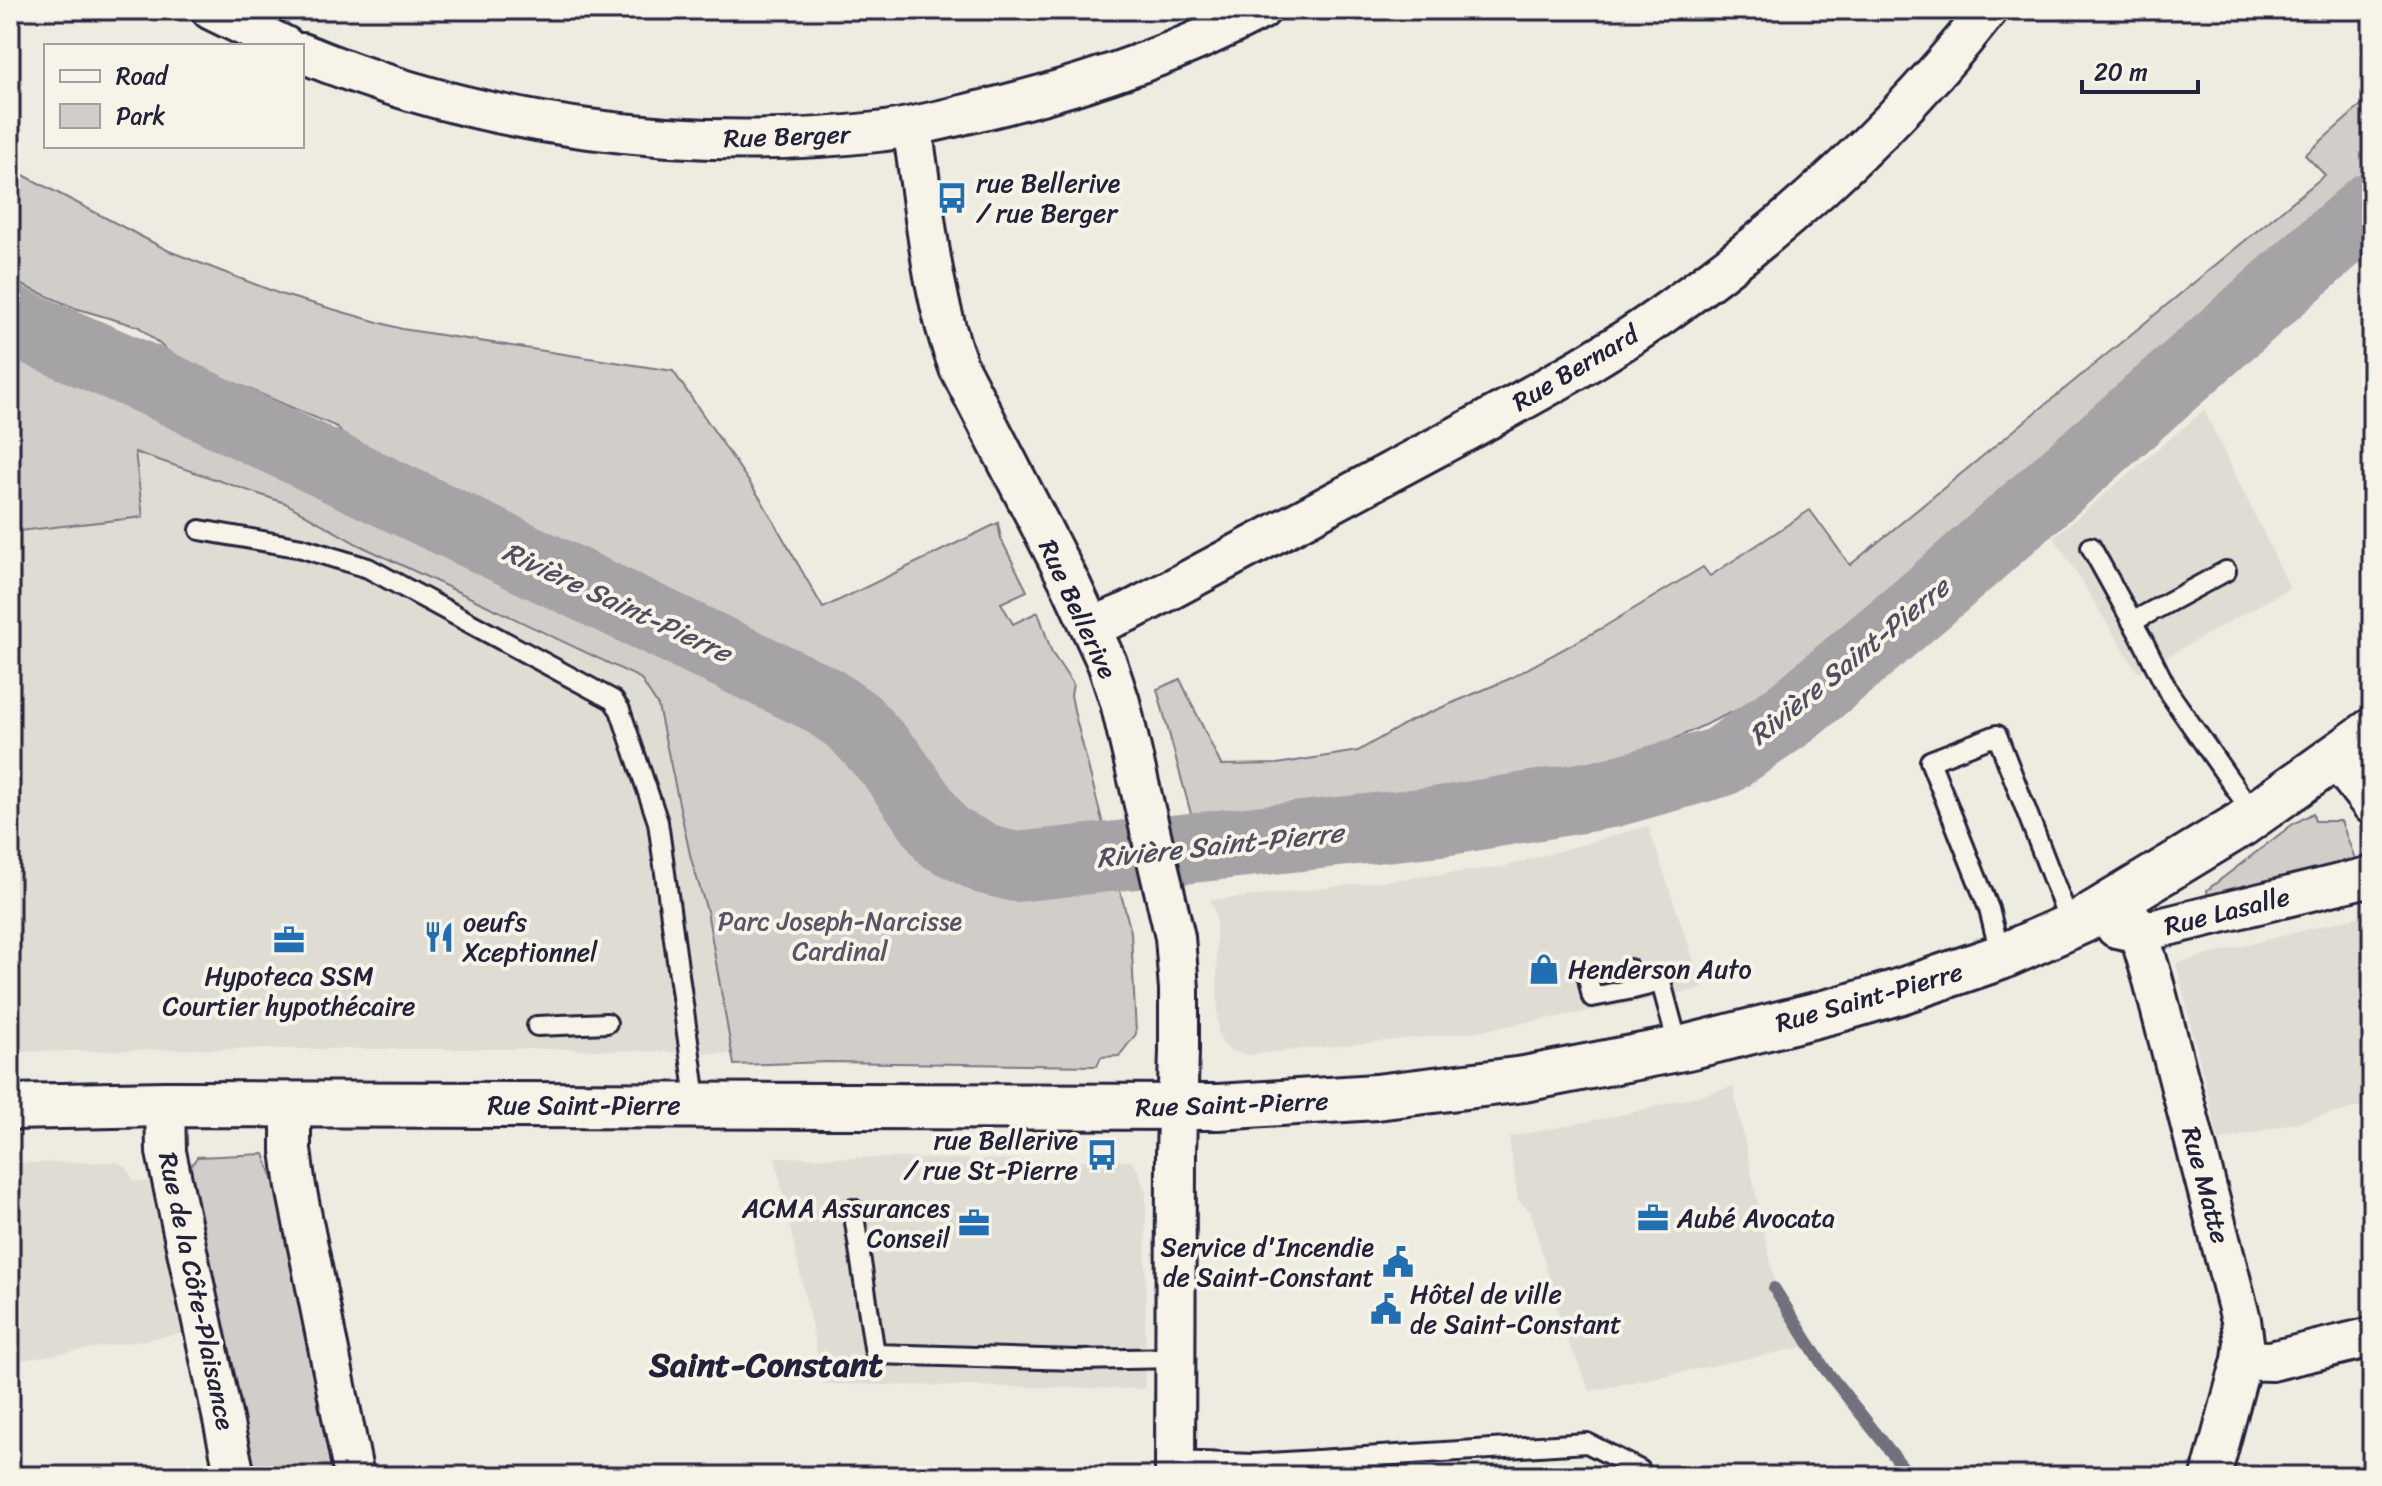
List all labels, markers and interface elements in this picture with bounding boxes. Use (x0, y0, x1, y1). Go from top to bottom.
legend (44, 44, 304, 148)
scale bar (2082, 44, 2198, 94)
text: 20 m (2094, 51, 2148, 93)
text: Road (116, 55, 170, 97)
text: Park (116, 95, 165, 137)
street label: Rue Berger (723, 111, 853, 161)
place label: rue Bellerive / rue Berger (976, 160, 1121, 236)
bus stop icon: rue Bellerive / rue Berger (935, 181, 969, 215)
street label: Rue Bernard (1503, 311, 1649, 424)
water label: Rivière Saint-Pierre (494, 527, 742, 678)
street label: Rue Bellerive (1026, 531, 1131, 687)
water label: Rivière Saint-Pierre (1737, 562, 1963, 758)
water label: Rivière Saint-Pierre (1094, 807, 1348, 882)
street label: Rue Lasalle (2159, 873, 2295, 949)
park label: Parc Joseph-Narcisse Cardinal (718, 898, 963, 974)
place label: oeufs Xceptionnel (462, 899, 598, 975)
restaurant icon: oeufs Xceptionnel (422, 920, 456, 954)
office icon: Hypoteca SSM Courtier hypothécaire (272, 923, 306, 957)
place label: Henderson Auto (1568, 946, 1752, 992)
street label: Rue Saint-Pierre (1770, 948, 1968, 1046)
shop icon: Henderson Auto (1527, 952, 1561, 986)
place label: Hypoteca SSM Courtier hypothécaire (163, 953, 415, 1029)
street label: Rue Saint-Pierre (1135, 1078, 1329, 1130)
street label: Rue Saint-Pierre (487, 1082, 681, 1128)
place label: rue Bellerive / rue St-Pierre (903, 1117, 1078, 1193)
street label: Rue Matte (2168, 1121, 2244, 1249)
bus stop icon: rue Bellerive / rue St-Pierre (1085, 1138, 1119, 1172)
street label: Rue de la Côte-Plaisance (145, 1148, 249, 1435)
place label: ACMA Assurances Conseil (741, 1185, 951, 1261)
place label: Aubé Avocata (1676, 1195, 1835, 1241)
office icon: Aubé Avocata (1636, 1201, 1670, 1235)
office icon: ACMA Assurances Conseil (957, 1206, 991, 1240)
place label: Service d'Incendie de Saint-Constant (1161, 1224, 1374, 1300)
public building icon: Service d'Incendie de Saint-Constant (1381, 1245, 1415, 1279)
place label: Hôtel de ville de Saint-Constant (1410, 1271, 1621, 1347)
public building icon: Hôtel de ville de Saint-Constant (1369, 1292, 1403, 1326)
district label: Saint-Constant (648, 1335, 883, 1395)

